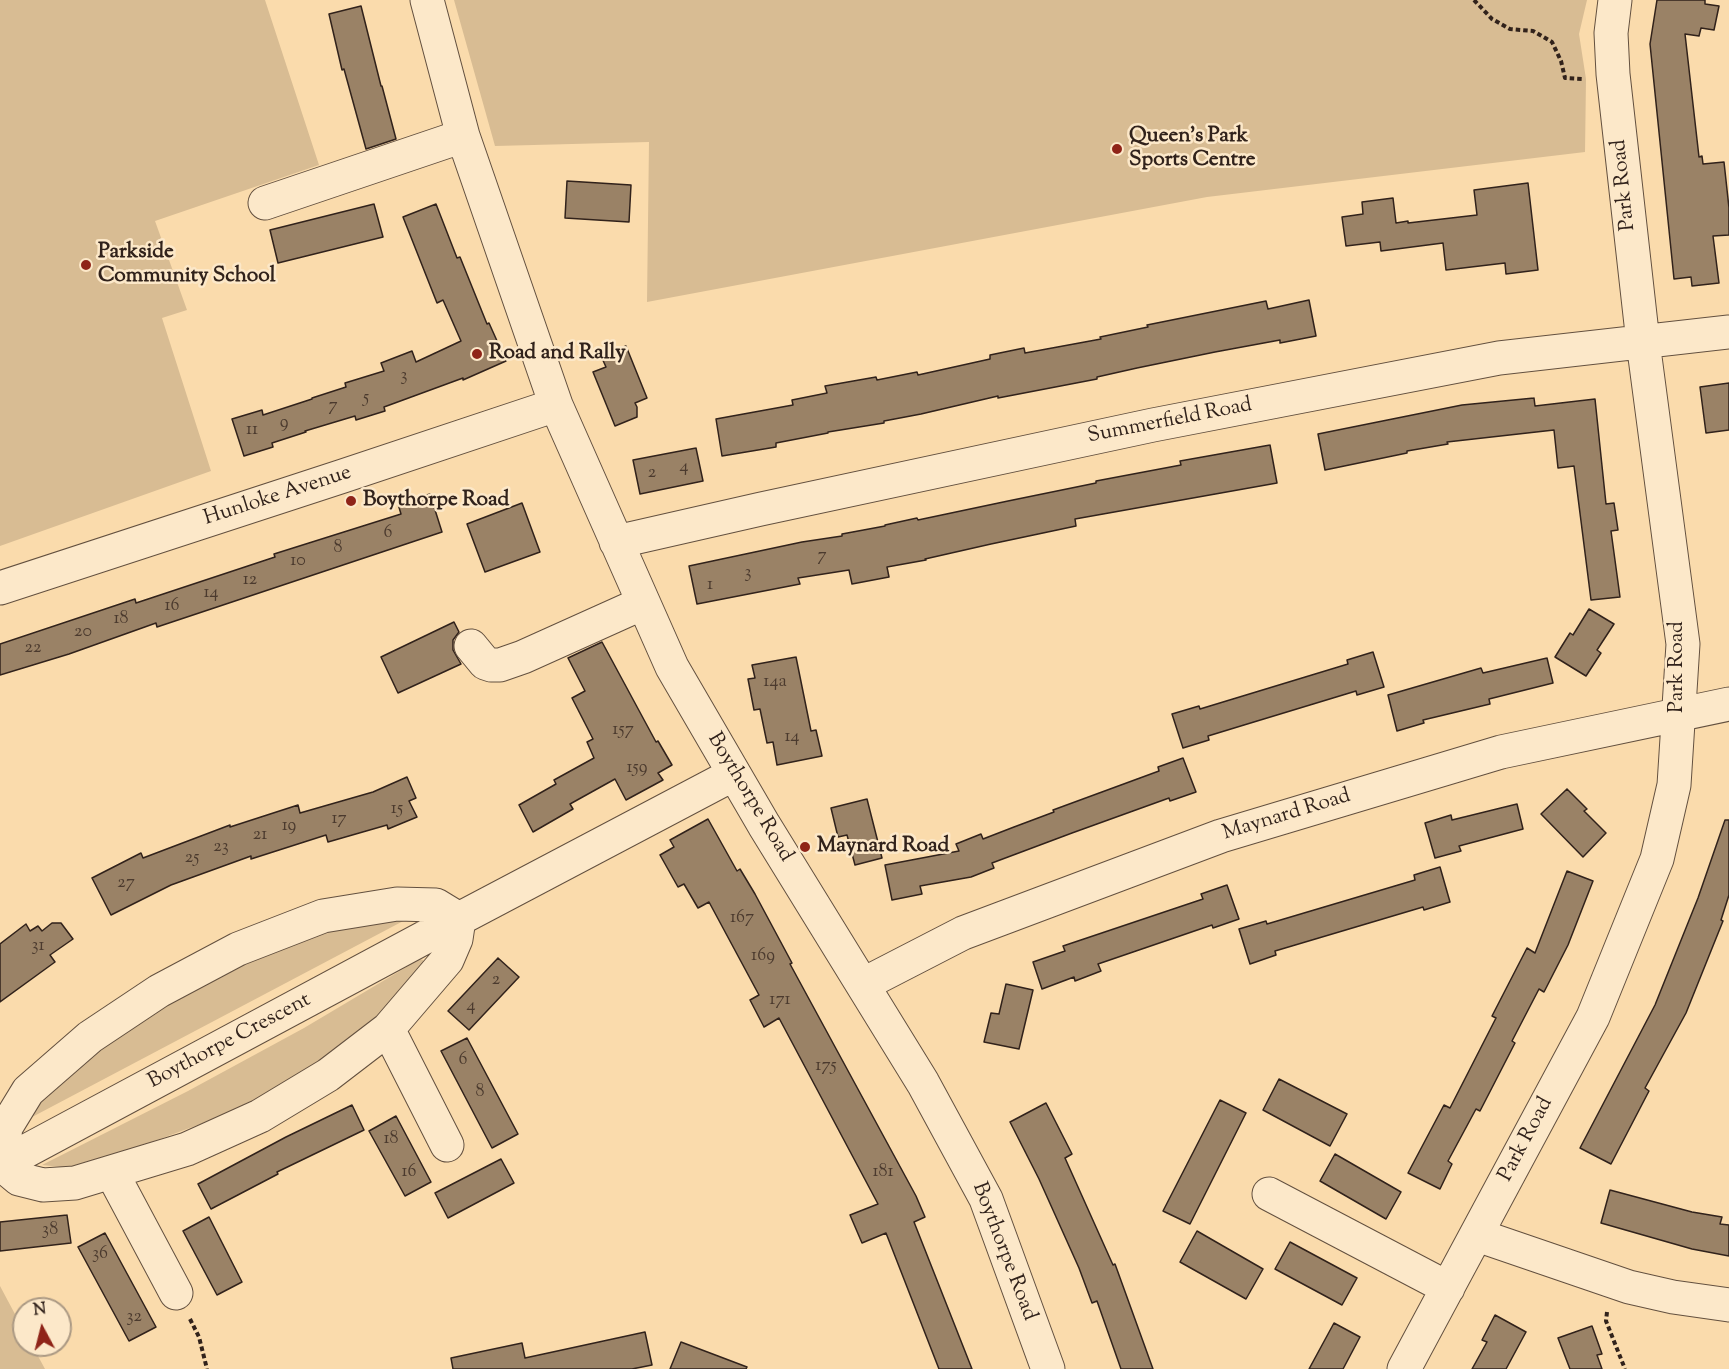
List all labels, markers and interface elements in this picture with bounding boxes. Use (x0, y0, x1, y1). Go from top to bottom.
place label: Queen's Park Sports Centre (1129, 124, 1256, 174)
street label: Park Road (1608, 138, 1642, 232)
marker: Queen's Park Sports Centre (1110, 142, 1124, 156)
place label: Parkside Community School (98, 240, 276, 290)
marker: Parkside Community School (79, 258, 93, 272)
place label: Road and Rally (489, 341, 626, 367)
marker: Road and Rally (470, 347, 484, 361)
house number: 3 (400, 366, 408, 388)
house number: 5 (363, 388, 369, 410)
street label: Summerfield Road (1086, 394, 1254, 450)
house number: 7 (328, 396, 338, 418)
house number: 9 (280, 413, 288, 435)
house number: 11 (246, 420, 258, 442)
house number: 4 (679, 457, 689, 479)
street label: Hunloke Avenue (201, 461, 355, 533)
house number: 2 (648, 463, 656, 485)
place label: Boythorpe Road (363, 488, 509, 514)
marker: Boythorpe Road (344, 494, 358, 508)
house number: 6 (384, 523, 392, 545)
house number: 8 (334, 538, 342, 560)
house number: 7 (817, 546, 827, 568)
house number: 10 (290, 551, 306, 573)
house number: 3 (744, 563, 752, 585)
house number: 12 (243, 570, 257, 592)
house number: 1 (707, 575, 713, 597)
house number: 14 (203, 583, 219, 605)
house number: 16 (164, 596, 180, 618)
house number: 18 (113, 609, 129, 631)
street label: Park Road (1665, 621, 1691, 713)
house number: 20 (74, 622, 92, 644)
house number: 22 (25, 638, 41, 660)
house number: 14a (763, 672, 787, 694)
house number: 157 (612, 720, 634, 742)
house number: 14 (784, 727, 800, 749)
street label: Boythorpe Road (701, 729, 797, 867)
house number: 159 (626, 758, 648, 780)
street label: Maynard Road (1220, 785, 1354, 847)
house number: 15 (391, 799, 403, 821)
house number: 17 (331, 809, 347, 831)
house number: 19 (282, 816, 296, 838)
house number: 21 (253, 825, 267, 847)
place label: Maynard Road (817, 834, 949, 860)
house number: 23 (213, 837, 229, 859)
marker: Maynard Road (798, 840, 812, 854)
house number: 25 (185, 848, 199, 870)
house number: 27 (117, 873, 135, 895)
house number: 167 (730, 908, 754, 930)
house number: 31 (31, 936, 45, 958)
house number: 169 (751, 946, 775, 968)
house number: 2 (492, 970, 500, 992)
street label: Boythorpe Crescent (144, 989, 316, 1095)
house number: 171 (769, 990, 791, 1012)
house number: 4 (466, 996, 476, 1018)
house number: 6 (459, 1050, 467, 1072)
house number: 175 (815, 1056, 837, 1078)
house number: 8 (476, 1082, 484, 1104)
street label: Park Road (1494, 1094, 1560, 1186)
house number: 18 (383, 1129, 399, 1151)
house number: 16 (401, 1162, 417, 1184)
house number: 181 (872, 1162, 894, 1184)
street label: Boythorpe Road (965, 1179, 1041, 1325)
house number: 38 (42, 1220, 58, 1242)
house number: 36 (92, 1244, 108, 1266)
north arrow (12, 1297, 72, 1357)
text: N (32, 1298, 48, 1323)
house number: 32 (126, 1307, 142, 1329)

